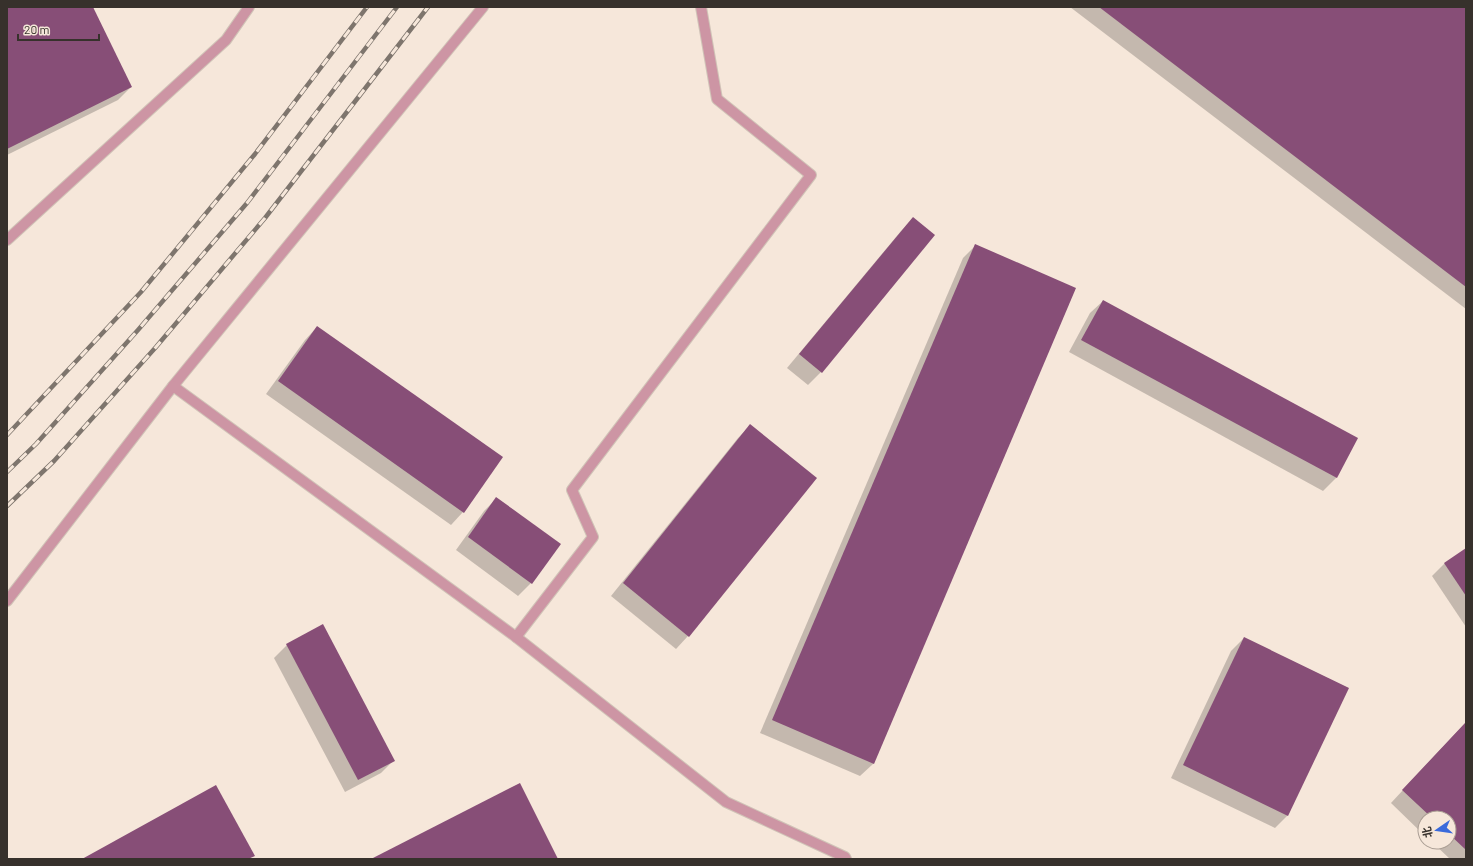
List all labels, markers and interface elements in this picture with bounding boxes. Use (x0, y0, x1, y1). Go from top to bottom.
scale bar (18, 16, 99, 42)
text: 20 m (24, 22, 50, 36)
north arrow (1417, 810, 1457, 850)
text: 北 (1419, 826, 1434, 839)

